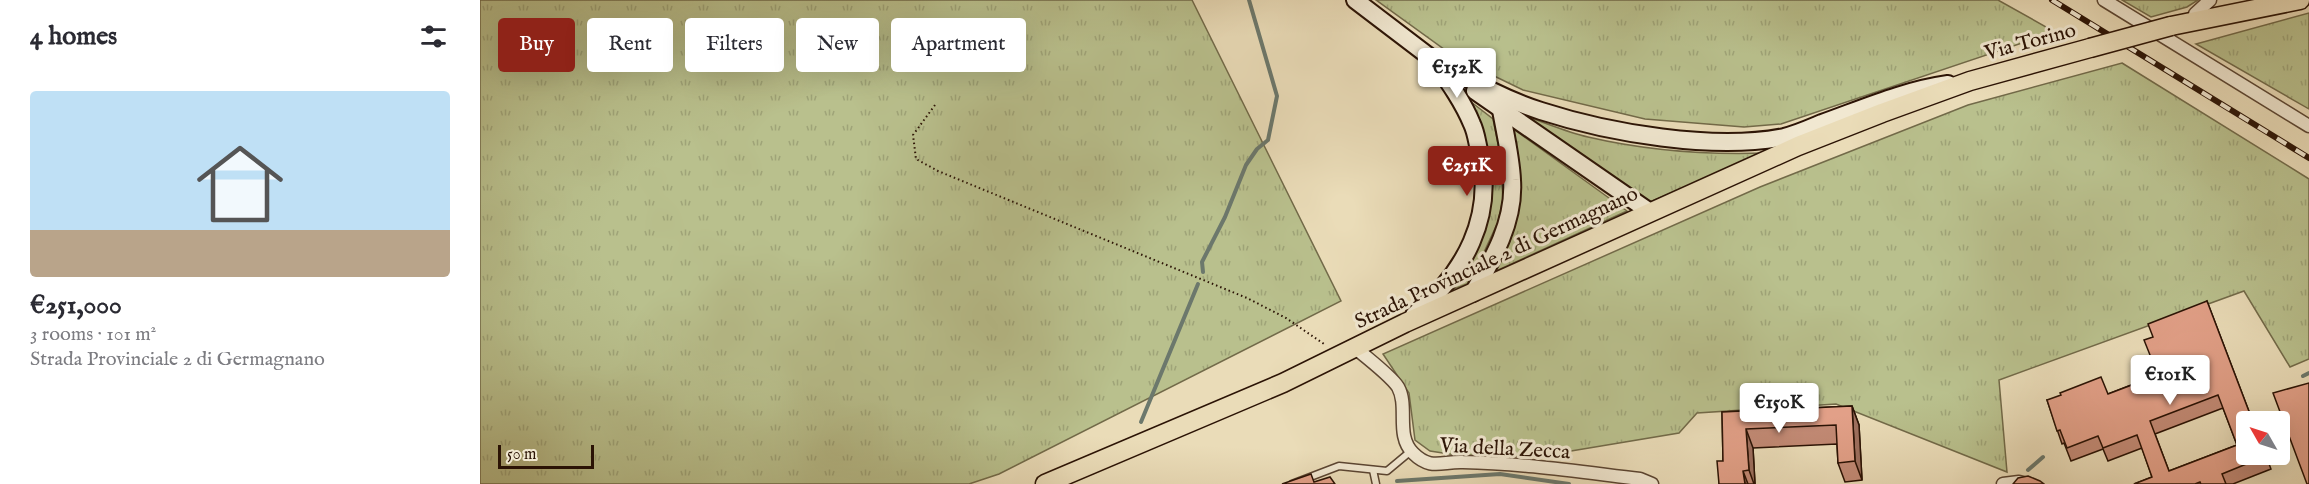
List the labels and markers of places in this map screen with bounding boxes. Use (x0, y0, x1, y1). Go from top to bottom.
pin: €152K (1415, 48, 1499, 99)
pin: €251K (1425, 146, 1509, 197)
pin: €101K (2128, 355, 2212, 406)
pin: €150K (1737, 383, 1821, 434)

